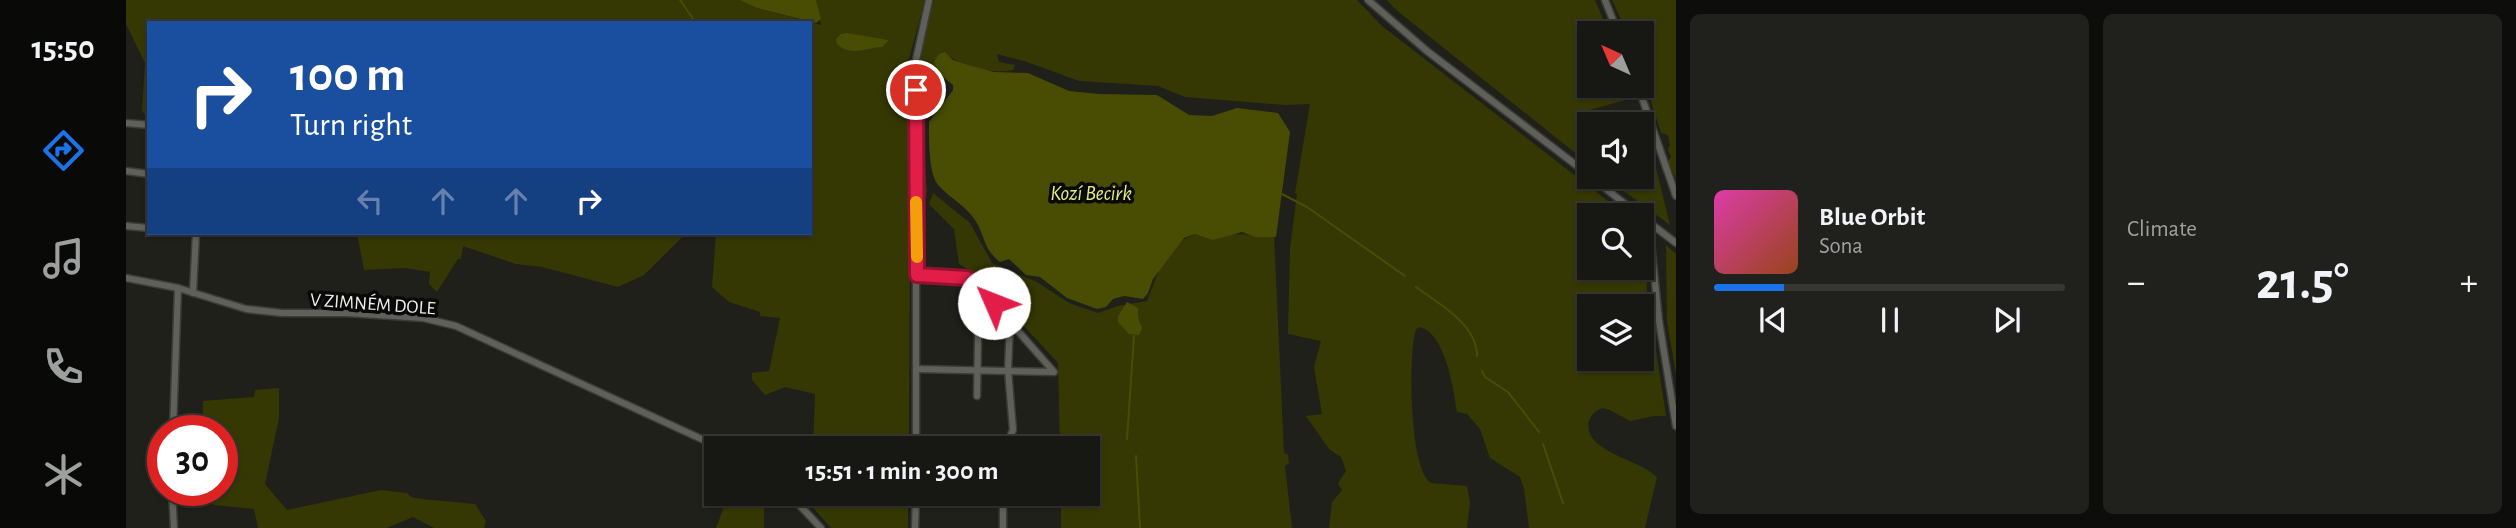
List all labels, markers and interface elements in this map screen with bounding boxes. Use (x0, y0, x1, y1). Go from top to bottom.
north arrow (1577, 21, 1654, 98)
map controls (1577, 21, 1654, 371)
text: 15:50 (31, 32, 95, 64)
icon: right (175, 49, 266, 140)
text: 100 m (290, 51, 406, 100)
pin (886, 60, 946, 120)
icon: arrive (897, 71, 935, 109)
text: Turn right (290, 109, 412, 141)
button: sound (1577, 112, 1654, 189)
icon: directions (39, 126, 88, 175)
icon: left (351, 182, 389, 220)
icon: ahead (424, 182, 462, 220)
icon: ahead (497, 182, 535, 220)
icon: right (570, 182, 608, 220)
water label: Kozí Becirk (1050, 183, 1132, 204)
button: search (1577, 203, 1654, 280)
text: Blue Orbit (1819, 204, 1925, 230)
text: Climate (2127, 218, 2197, 241)
icon: music (39, 234, 88, 283)
text: Sona (1819, 235, 1863, 258)
text: 21.5° (2256, 256, 2349, 308)
text: − (2127, 264, 2145, 302)
text: + (2460, 264, 2478, 302)
position arrow (957, 266, 1031, 340)
street label: V ZIMNÉM DOLE (310, 289, 436, 318)
button: layers (1577, 294, 1654, 371)
icon: previous (1754, 301, 1792, 339)
icon: pause (1871, 301, 1909, 339)
icon: next (1988, 301, 2026, 339)
icon: phone (39, 342, 88, 391)
speed limit sign: 30 (147, 415, 238, 506)
icon: climate (39, 450, 88, 499)
text: 15:51 · 1 min · 300 m (806, 458, 998, 484)

